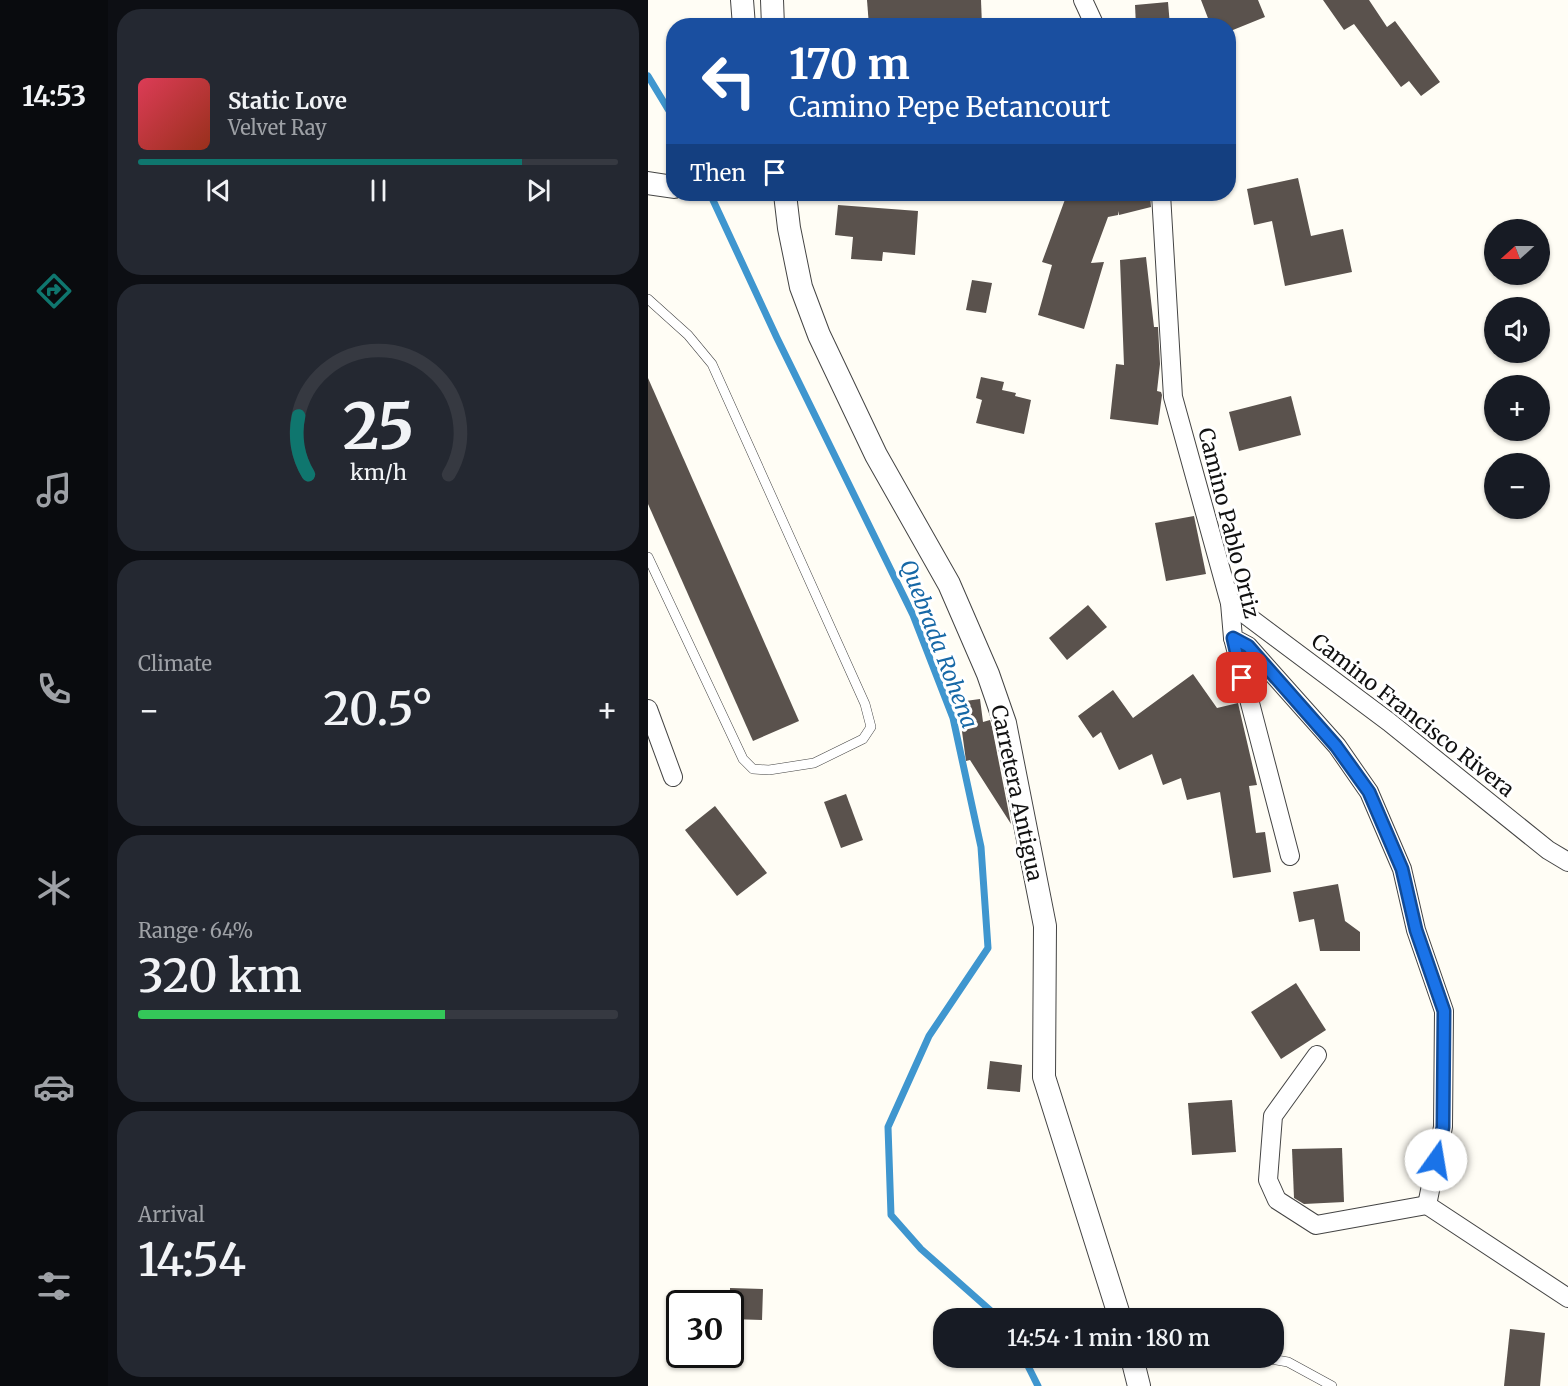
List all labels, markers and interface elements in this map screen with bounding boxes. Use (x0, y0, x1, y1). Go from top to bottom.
text: 170 m (789, 38, 910, 90)
icon: left (690, 42, 768, 120)
text: 14:53 (22, 79, 86, 113)
text: Static Love (228, 87, 347, 115)
text: Camino Pepe Betancourt (789, 90, 1110, 124)
text: Velvet Ray (228, 115, 327, 140)
icon: arrive (758, 156, 791, 189)
text: Then (690, 159, 746, 187)
icon: previous (202, 174, 235, 207)
icon: pause (362, 174, 395, 207)
icon: next (522, 174, 555, 207)
north arrow (1484, 219, 1550, 285)
map controls (1484, 219, 1550, 519)
icon: directions (33, 270, 75, 312)
button: sound (1484, 297, 1550, 363)
button: + (1484, 375, 1550, 441)
text: 25 (342, 388, 414, 466)
street label: Camino Pablo Ortiz (1192, 425, 1266, 621)
button: − (1484, 453, 1550, 519)
text: km/h (350, 459, 406, 486)
icon: music (33, 469, 75, 511)
water label: Quebrada Rohena (894, 556, 984, 732)
street label: Camino Francisco Rivera (1306, 627, 1520, 803)
text: Climate (138, 651, 212, 676)
pin (1216, 652, 1267, 703)
icon: arrive (1225, 661, 1258, 694)
icon: phone (33, 668, 75, 710)
text: 20.5° (323, 681, 433, 737)
text: − (138, 690, 160, 731)
text: + (596, 690, 618, 731)
street label: Carretera Antigua (985, 702, 1049, 884)
icon: climate (33, 867, 75, 909)
text: Range · 64% (138, 918, 253, 943)
text: 320 km (138, 948, 302, 1004)
icon: car (33, 1066, 75, 1108)
position arrow (1404, 1128, 1468, 1192)
text: Arrival (138, 1202, 205, 1227)
text: 14:54 (138, 1232, 246, 1288)
icon: filters (33, 1265, 75, 1307)
speed limit sign: 30 (666, 1290, 744, 1368)
text: 14:54 · 1 min · 180 m (1007, 1324, 1210, 1352)

